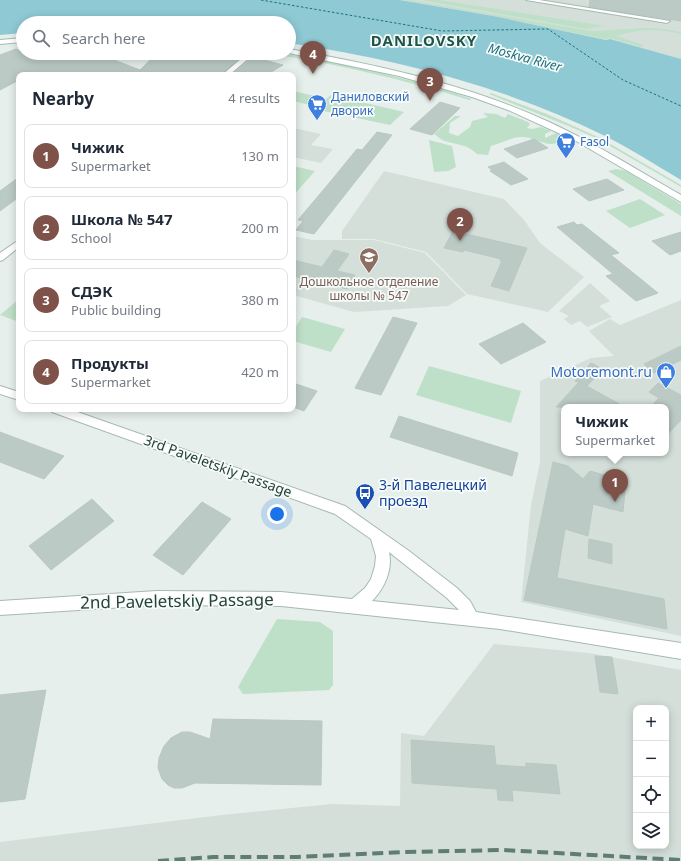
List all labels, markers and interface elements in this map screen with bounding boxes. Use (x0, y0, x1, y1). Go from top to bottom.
search box (16, 16, 296, 60)
icon: search (30, 27, 52, 49)
text: Search here (62, 28, 145, 48)
district label: DANILOVSKY (371, 30, 477, 50)
water label: Moskva River (486, 39, 565, 76)
pin: 4 (300, 41, 326, 74)
pin: 3 (417, 68, 443, 101)
text: Nearby (32, 87, 94, 110)
place label: Даниловский дворик (331, 88, 409, 119)
text: 4 results (228, 89, 280, 107)
supermarket icon: Даниловский дворик (306, 93, 328, 121)
supermarket icon: Fasol (555, 131, 577, 159)
place label: Fasol (580, 133, 609, 150)
text: Чижик (71, 137, 124, 157)
text: 1 (42, 147, 50, 165)
text: 130 m (241, 147, 279, 165)
text: Supermarket (71, 157, 151, 175)
pin: 2 (447, 208, 473, 241)
text: Школа № 547 (71, 209, 173, 229)
text: 2 (42, 219, 50, 237)
text: 200 m (241, 219, 279, 237)
text: School (71, 229, 112, 247)
school or university icon: Дошкольное отделение школы № 547 (358, 246, 380, 274)
place label: Дошкольное отделение школы № 547 (300, 273, 439, 304)
text: СДЭК (71, 281, 113, 301)
text: 3 (42, 291, 50, 309)
text: 380 m (241, 291, 279, 309)
text: Public building (71, 301, 161, 319)
text: Продукты (71, 353, 149, 373)
shop icon: Motoremont.ru (655, 361, 677, 389)
place label: Motoremont.ru (550, 362, 652, 381)
text: 4 (42, 363, 50, 381)
text: 420 m (241, 363, 279, 381)
text: Supermarket (71, 373, 151, 391)
popup (561, 404, 669, 456)
text: Чижик (575, 411, 628, 431)
street label: 3rd Paveletskiy Passage (141, 430, 295, 501)
text: Supermarket (575, 431, 655, 449)
pin: 1 (602, 469, 628, 502)
place label: 3-й Павелецкий проезд (379, 475, 487, 510)
bus stop icon: 3-й Павелецкий проезд (354, 482, 376, 510)
your location (267, 504, 287, 524)
street label: 2nd Paveletskiy Passage (80, 587, 274, 614)
map controls (633, 705, 669, 849)
button: + (633, 705, 669, 741)
button: − (633, 741, 669, 777)
button: locate (633, 777, 669, 813)
button: layers (633, 813, 669, 849)

